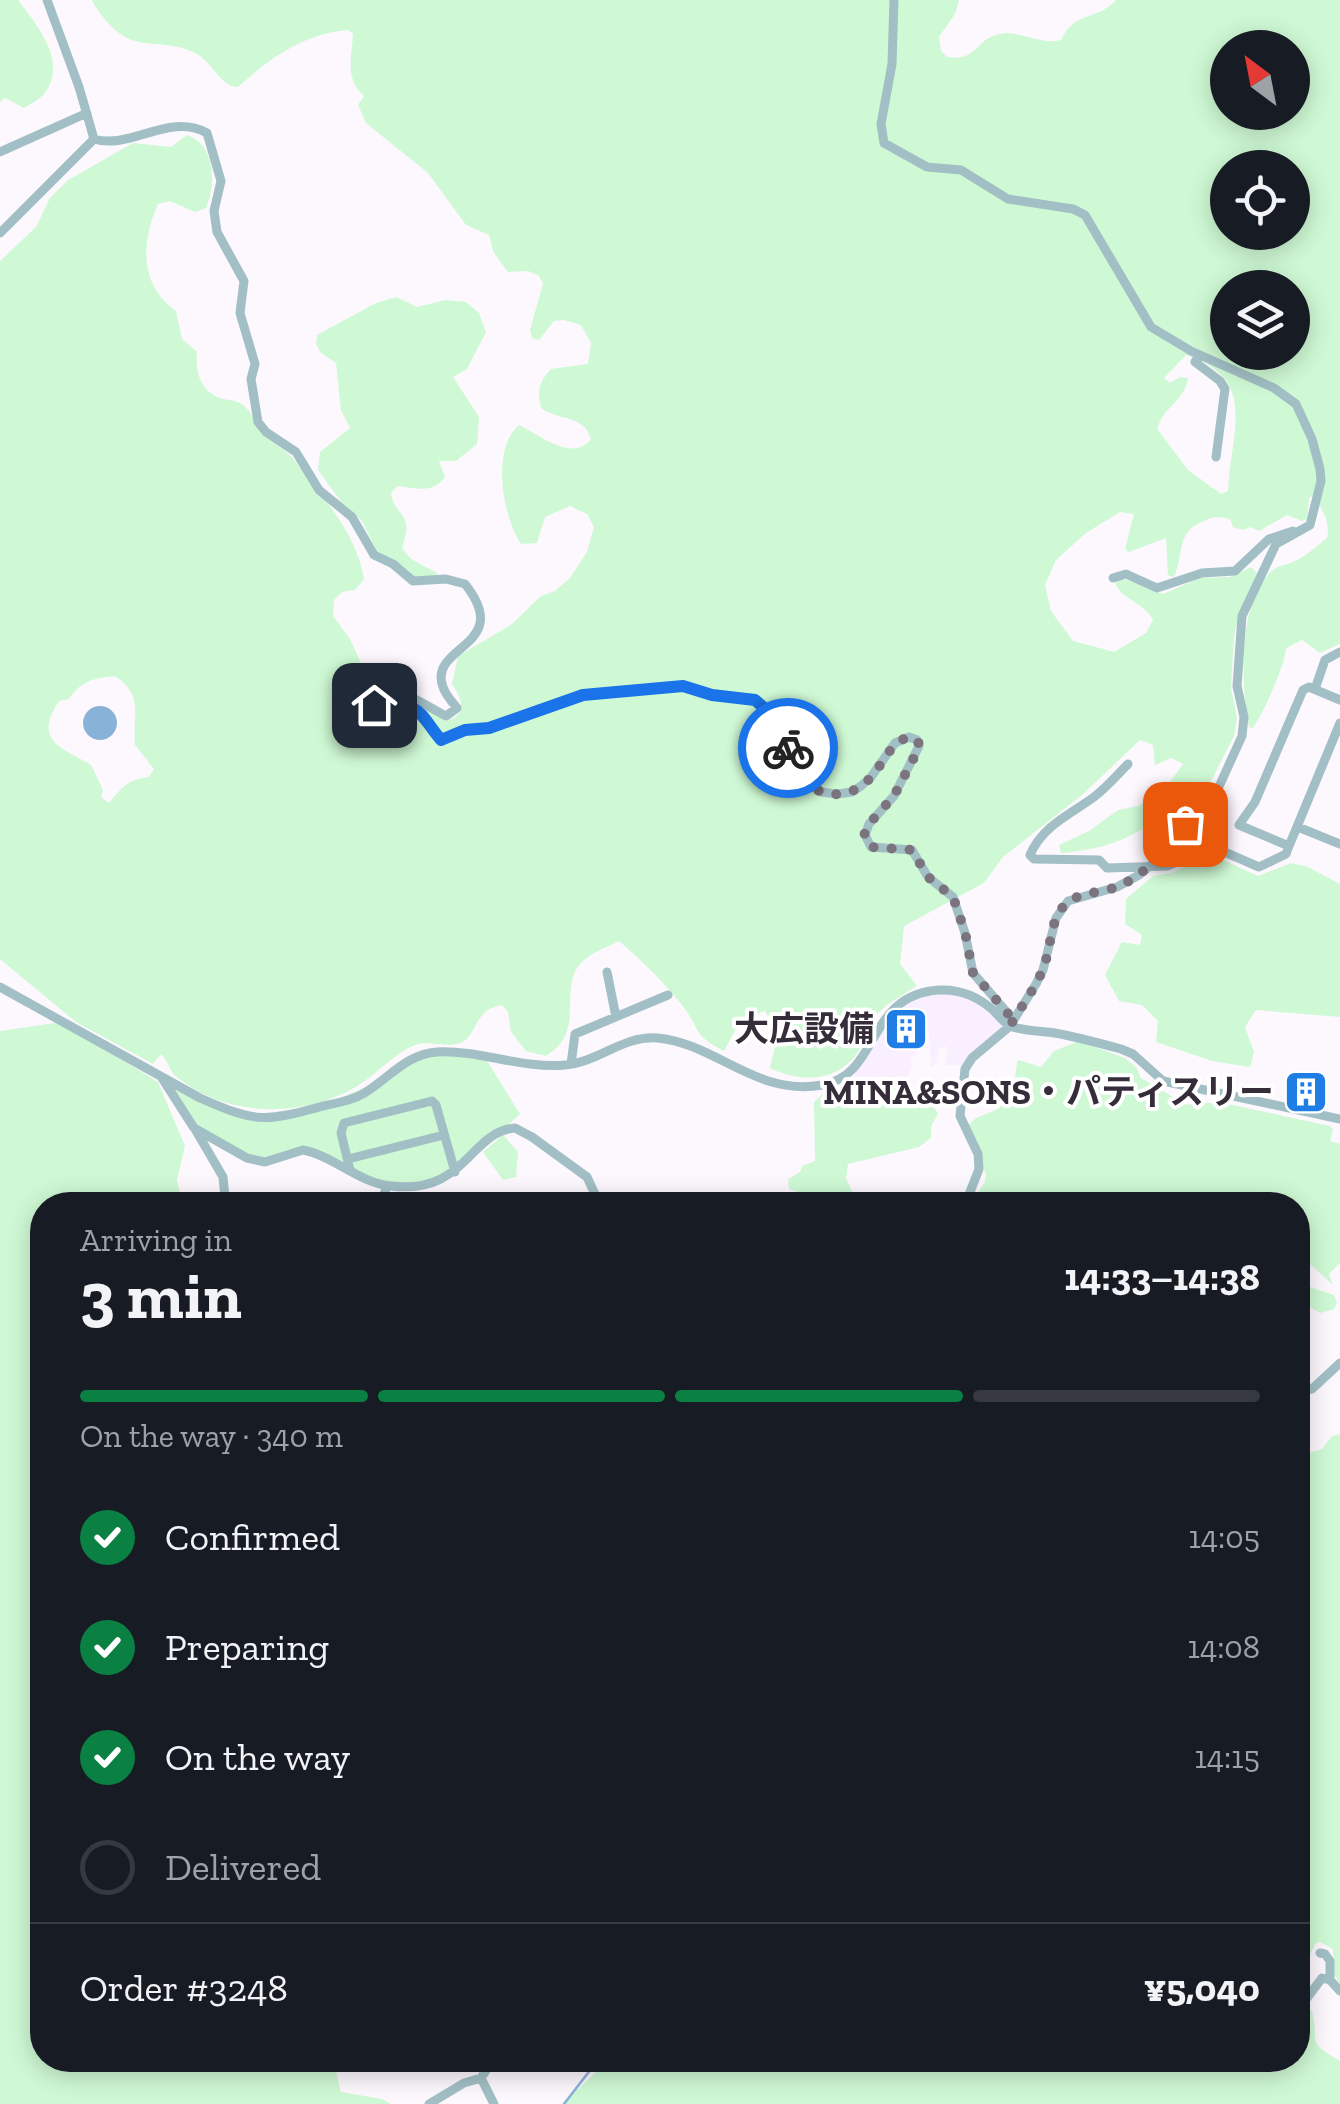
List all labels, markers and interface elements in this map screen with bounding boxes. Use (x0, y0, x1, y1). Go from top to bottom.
north arrow (1210, 30, 1310, 130)
map controls (1210, 30, 1310, 370)
button: locate (1210, 150, 1310, 250)
button: layers (1210, 270, 1310, 370)
pin (332, 663, 417, 748)
icon: home (347, 678, 402, 733)
courier (738, 698, 838, 798)
icon: bike (761, 721, 816, 776)
pin (1143, 782, 1228, 867)
icon: bag (1158, 797, 1213, 852)
building icon: 大広設備 (883, 1006, 929, 1052)
place label: 大広設備 (734, 1008, 874, 1050)
building icon: MINA&SONS・パティスリー (1283, 1069, 1329, 1115)
place label: MINA&SONS・パティスリー (823, 1071, 1274, 1113)
text: Arriving in (80, 1221, 232, 1259)
text: 14:33–14:38 (1064, 1254, 1260, 1300)
text: 3 min (80, 1257, 242, 1335)
text: On the way · 340 m (80, 1417, 343, 1455)
icon: check (80, 1510, 135, 1565)
text: Confirmed (165, 1514, 340, 1560)
text: 14:05 (1188, 1518, 1260, 1556)
icon: check (80, 1620, 135, 1675)
text: Preparing (165, 1624, 329, 1670)
text: 14:08 (1188, 1628, 1260, 1666)
icon: check (80, 1730, 135, 1785)
text: On the way (165, 1734, 350, 1780)
text: 14:15 (1195, 1738, 1260, 1776)
text: Delivered (165, 1844, 321, 1890)
text: Order #3248 (80, 1965, 288, 2011)
text: ¥5,040 (1144, 1965, 1260, 2011)

